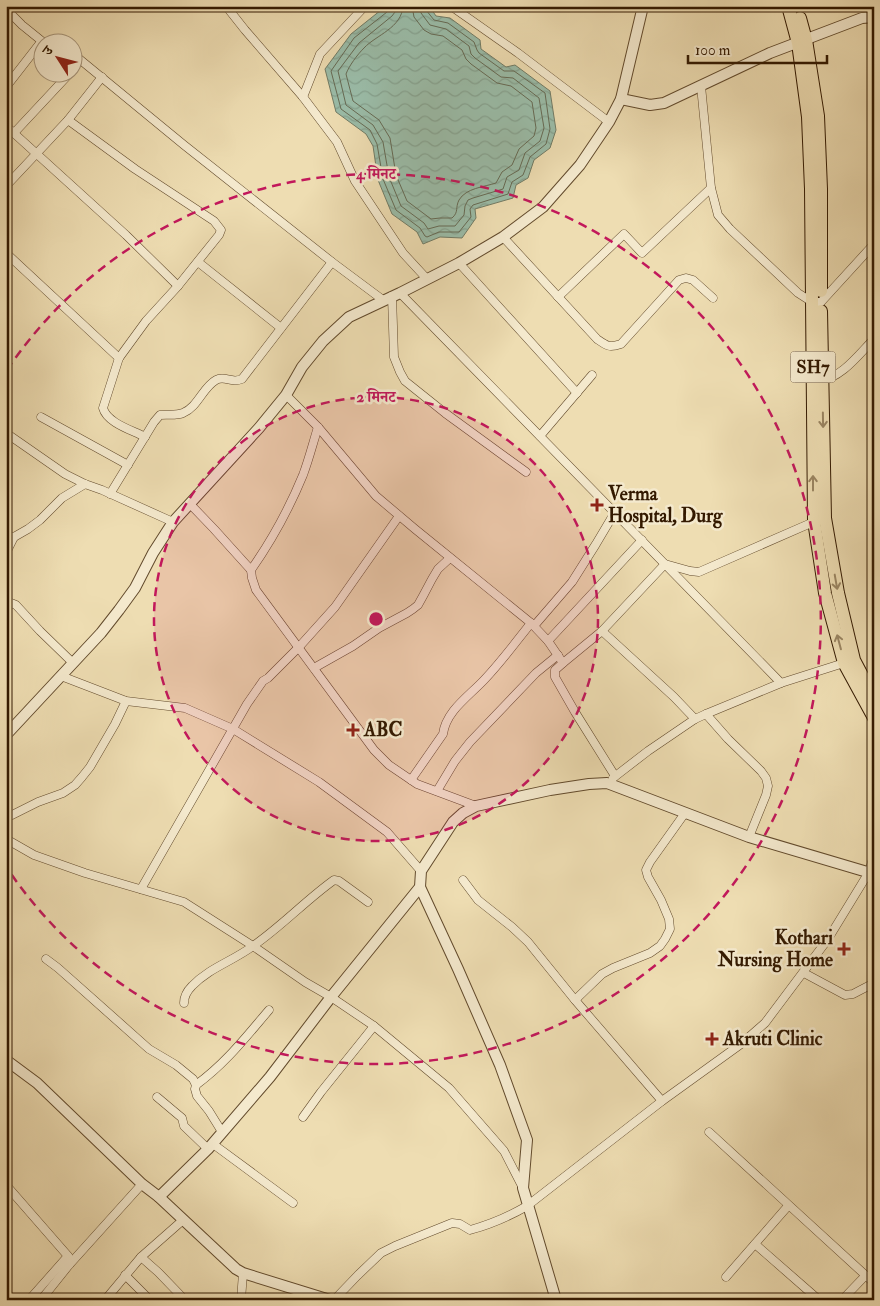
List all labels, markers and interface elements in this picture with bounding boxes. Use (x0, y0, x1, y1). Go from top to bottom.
north arrow (32, 32, 82, 82)
scale bar (688, 32, 826, 64)
text: 100 m (695, 41, 731, 60)
text: उ (38, 42, 57, 59)
text: 4 मिनट (355, 165, 398, 184)
road number: SH7 (790, 352, 836, 382)
text: 2 मिनट (356, 388, 397, 407)
one-way arrow (818, 412, 828, 428)
one-way arrow (808, 475, 818, 491)
place label: Verma Hospital, Durg (607, 482, 723, 529)
marker: Verma Hospital, Durg (590, 498, 604, 512)
one-way arrow (831, 573, 841, 589)
centre of rings (367, 610, 385, 628)
one-way arrow (833, 635, 843, 651)
place label: ABC (363, 718, 403, 742)
marker: ABC (346, 723, 360, 737)
place label: Kothari Nursing Home (717, 926, 833, 973)
marker: Kothari Nursing Home (837, 942, 851, 956)
place label: Akruti Clinic (722, 1027, 823, 1051)
marker: Akruti Clinic (705, 1032, 719, 1046)

